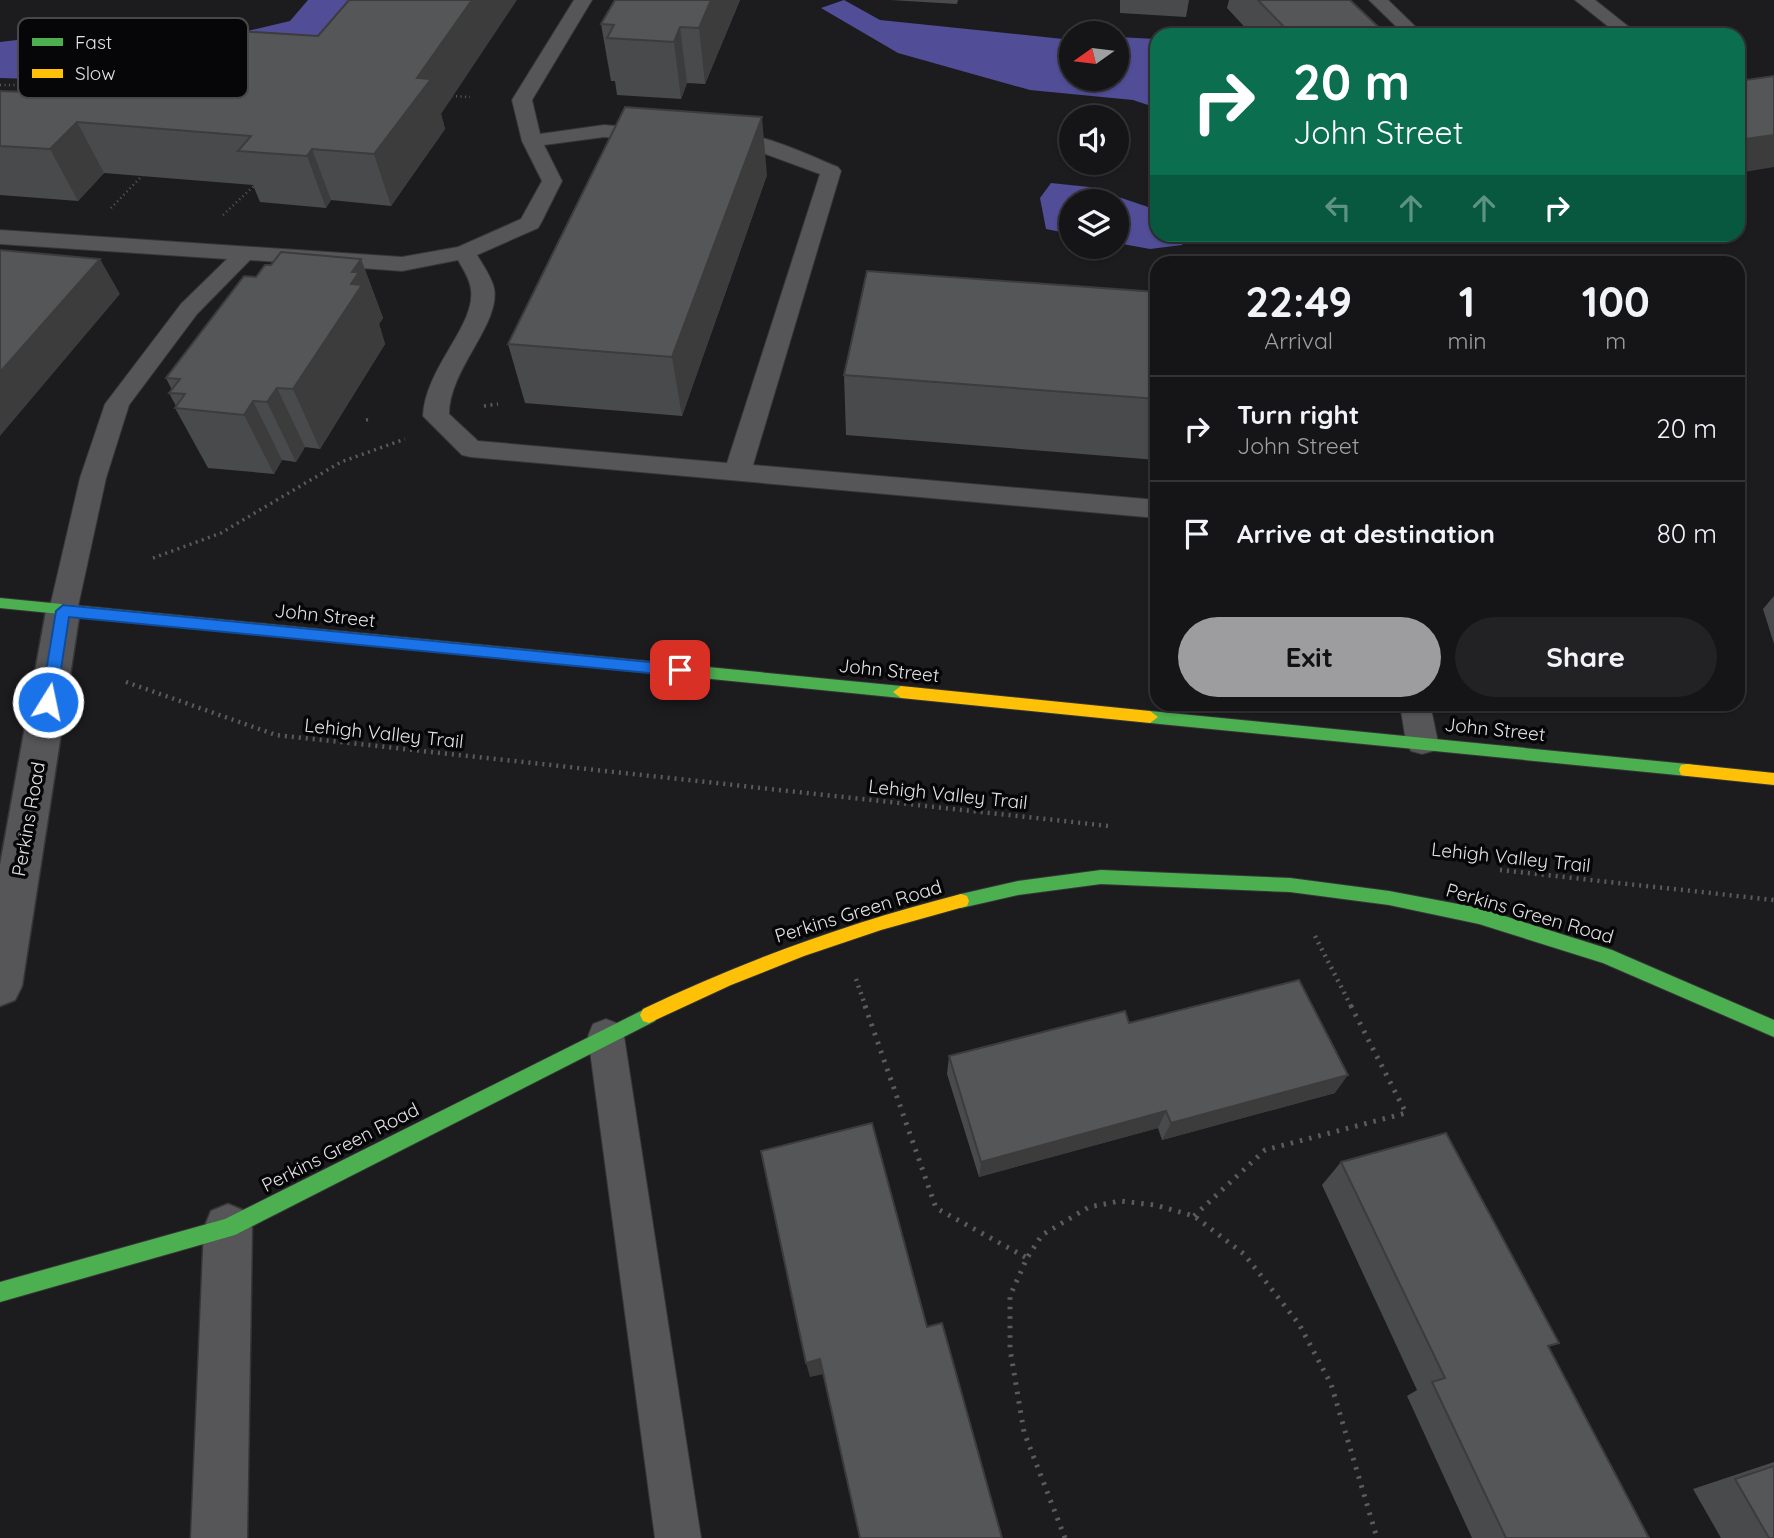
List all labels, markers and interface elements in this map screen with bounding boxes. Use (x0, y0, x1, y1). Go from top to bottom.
legend (18, 18, 248, 98)
north arrow (1059, 21, 1129, 91)
map controls (1059, 21, 1129, 259)
text: Fast (75, 30, 112, 54)
text: 20 m (1293, 51, 1410, 112)
icon: right (1178, 56, 1269, 147)
text: Slow (75, 61, 116, 85)
button: sound (1059, 105, 1129, 175)
text: John Street (1293, 112, 1464, 152)
button: layers (1059, 189, 1129, 259)
icon: left (1319, 189, 1357, 227)
icon: ahead (1392, 189, 1430, 227)
icon: ahead (1465, 189, 1503, 227)
icon: right (1538, 189, 1576, 227)
text: 22:49 (1245, 275, 1352, 328)
text: 1 (1459, 275, 1475, 328)
text: 100 (1582, 275, 1650, 328)
text: Arrival (1264, 326, 1333, 355)
text: min (1447, 326, 1487, 355)
text: m (1605, 326, 1626, 355)
text: Turn right (1237, 398, 1359, 431)
icon: right (1178, 410, 1216, 448)
text: 20 m (1656, 412, 1717, 445)
text: John Street (1237, 431, 1360, 460)
icon: arrive (1178, 515, 1216, 553)
text: Arrive at destination (1237, 517, 1495, 550)
text: 80 m (1657, 517, 1717, 550)
street label: John Street (273, 598, 377, 632)
button: Exit (1178, 617, 1441, 697)
button: Share (1455, 617, 1717, 697)
pin (650, 640, 710, 700)
icon: arrive (661, 651, 699, 689)
street label: John Street (837, 653, 941, 687)
position arrow (11, 665, 85, 739)
street label: John Street (1443, 712, 1547, 746)
street label: Lehigh Valley Trail (303, 713, 465, 753)
street label: Perkins Road (6, 760, 50, 878)
street label: Lehigh Valley Trail (867, 774, 1029, 814)
street label: Lehigh Valley Trail (1430, 837, 1592, 877)
street label: Perkins Green Road (772, 874, 944, 948)
street label: Perkins Green Road (1443, 878, 1617, 948)
street label: Perkins Green Road (257, 1097, 423, 1197)

